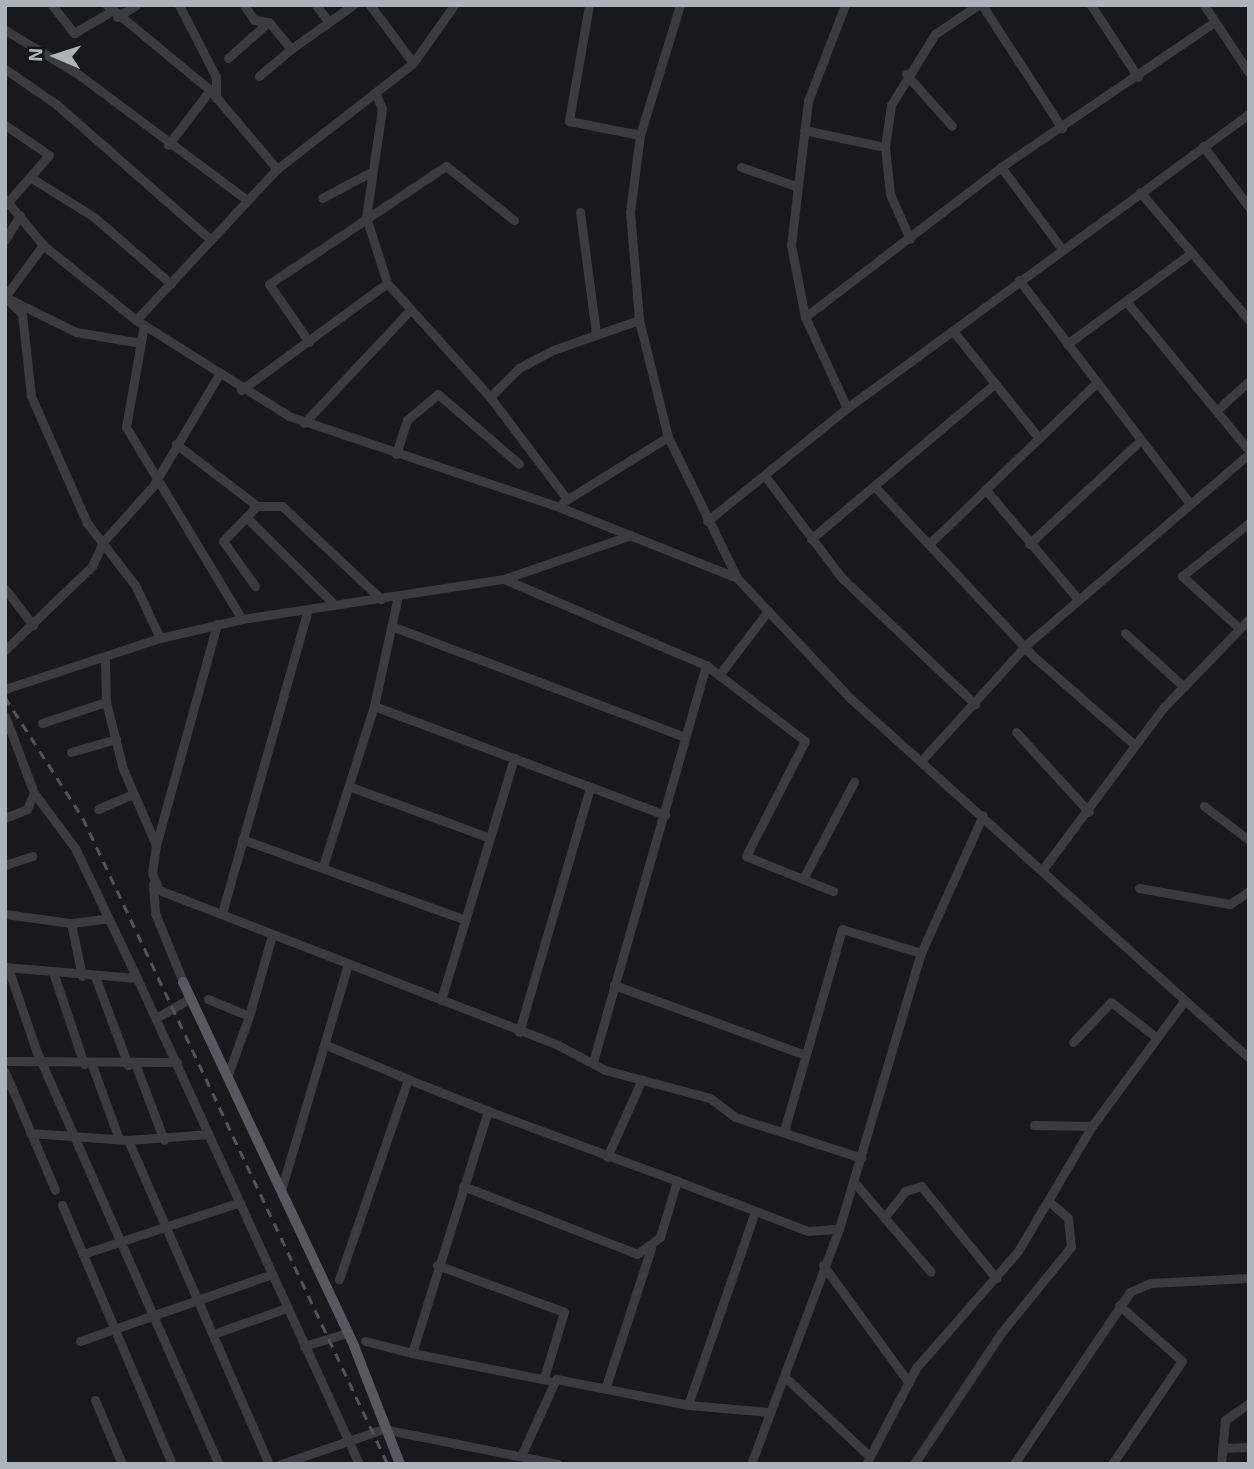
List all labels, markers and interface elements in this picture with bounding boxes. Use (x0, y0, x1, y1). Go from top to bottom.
north arrow (21, 21, 91, 91)
text: N (23, 47, 46, 62)

